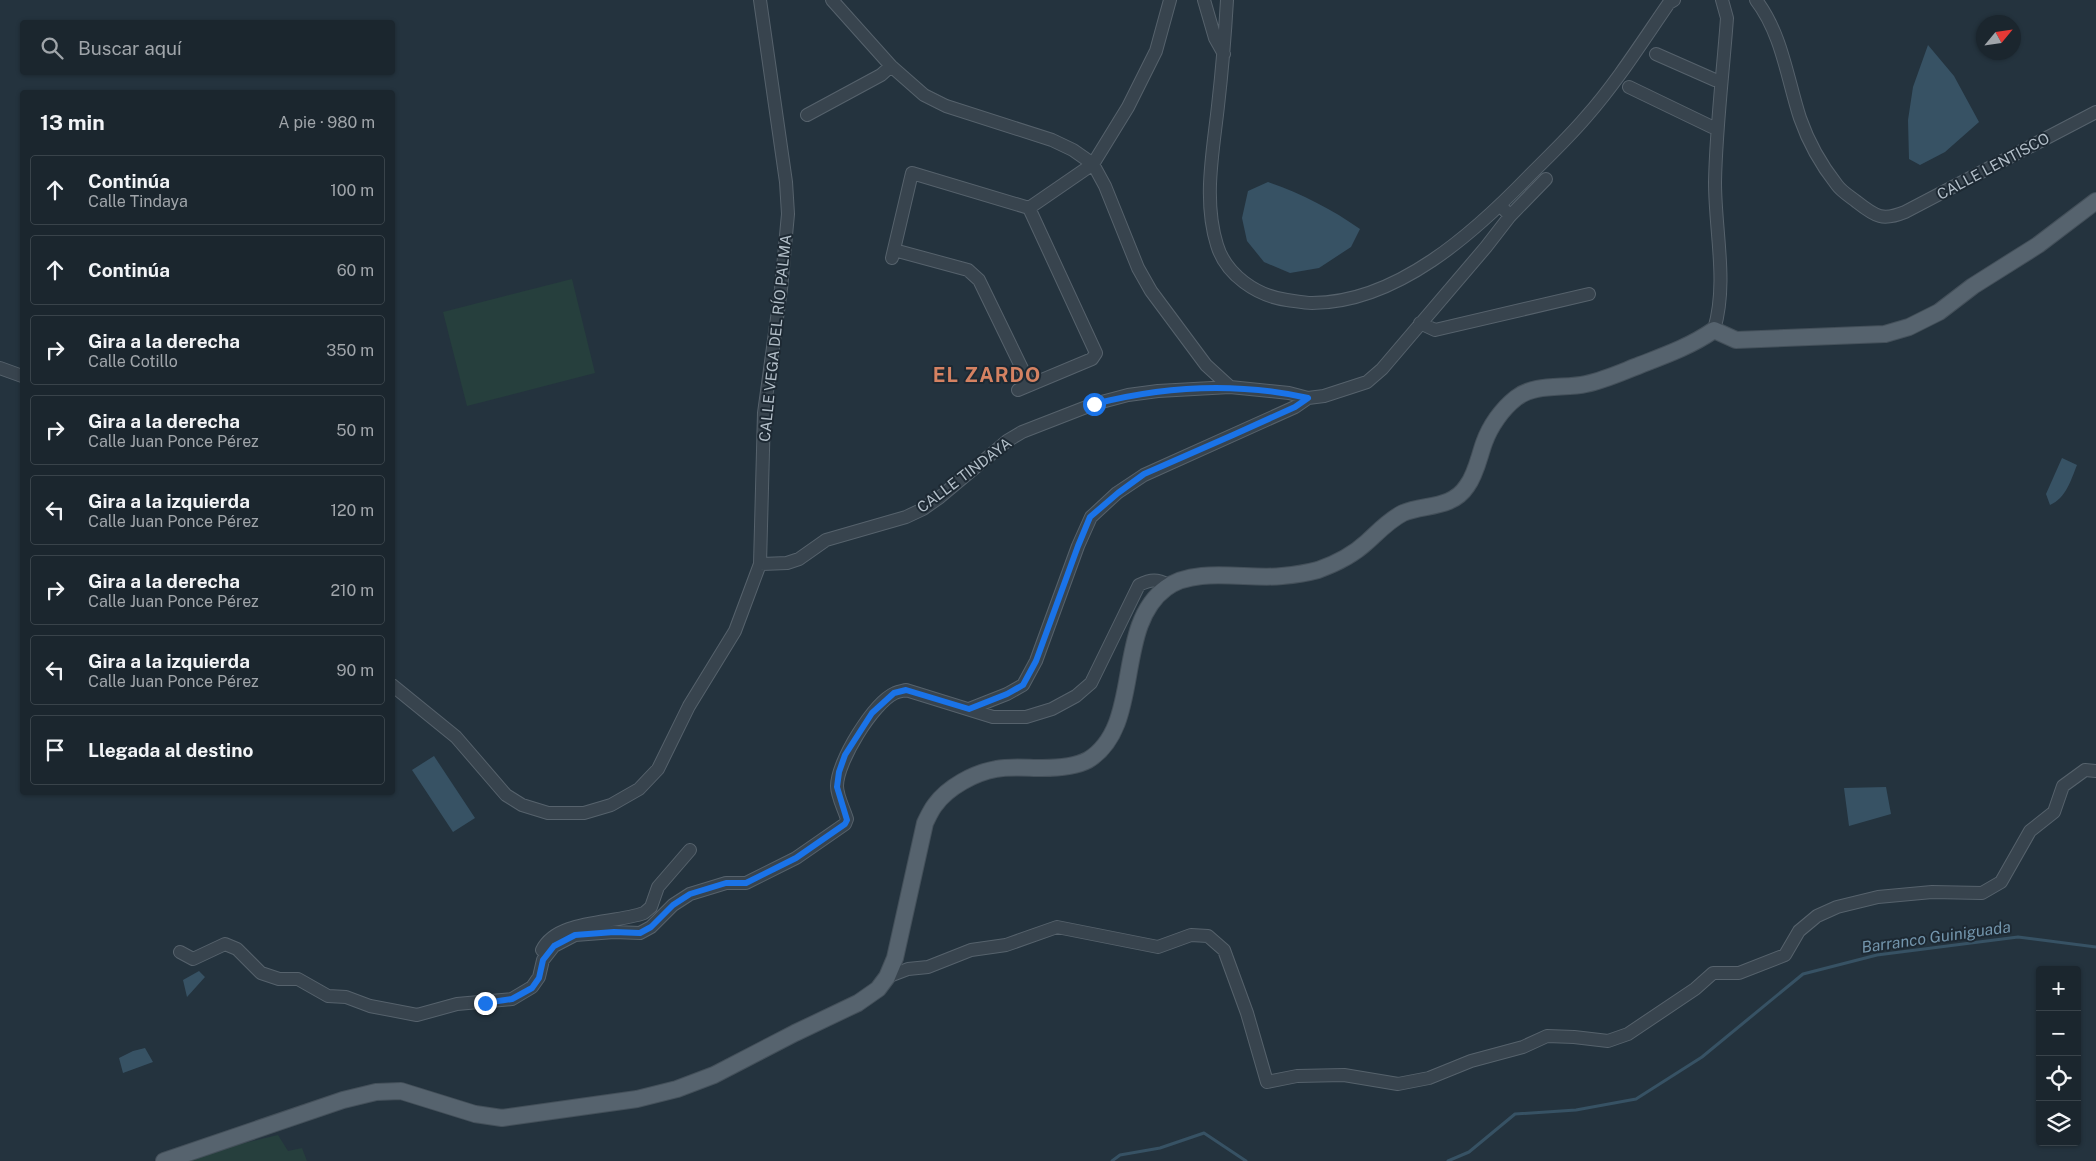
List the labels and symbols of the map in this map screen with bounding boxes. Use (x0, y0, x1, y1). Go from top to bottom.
north arrow (1976, 15, 2021, 60)
street label: CALLE LENTISCO (1934, 129, 2052, 203)
street label: CALLE VEGA DEL RÍO PALMA (756, 233, 794, 443)
district label: EL ZARDO (933, 363, 1041, 387)
route start (1083, 393, 1106, 416)
street label: CALLE TINDAYA (914, 434, 1015, 516)
water label: Barranco Guiniguada (1860, 917, 2012, 957)
route end (474, 992, 497, 1015)

